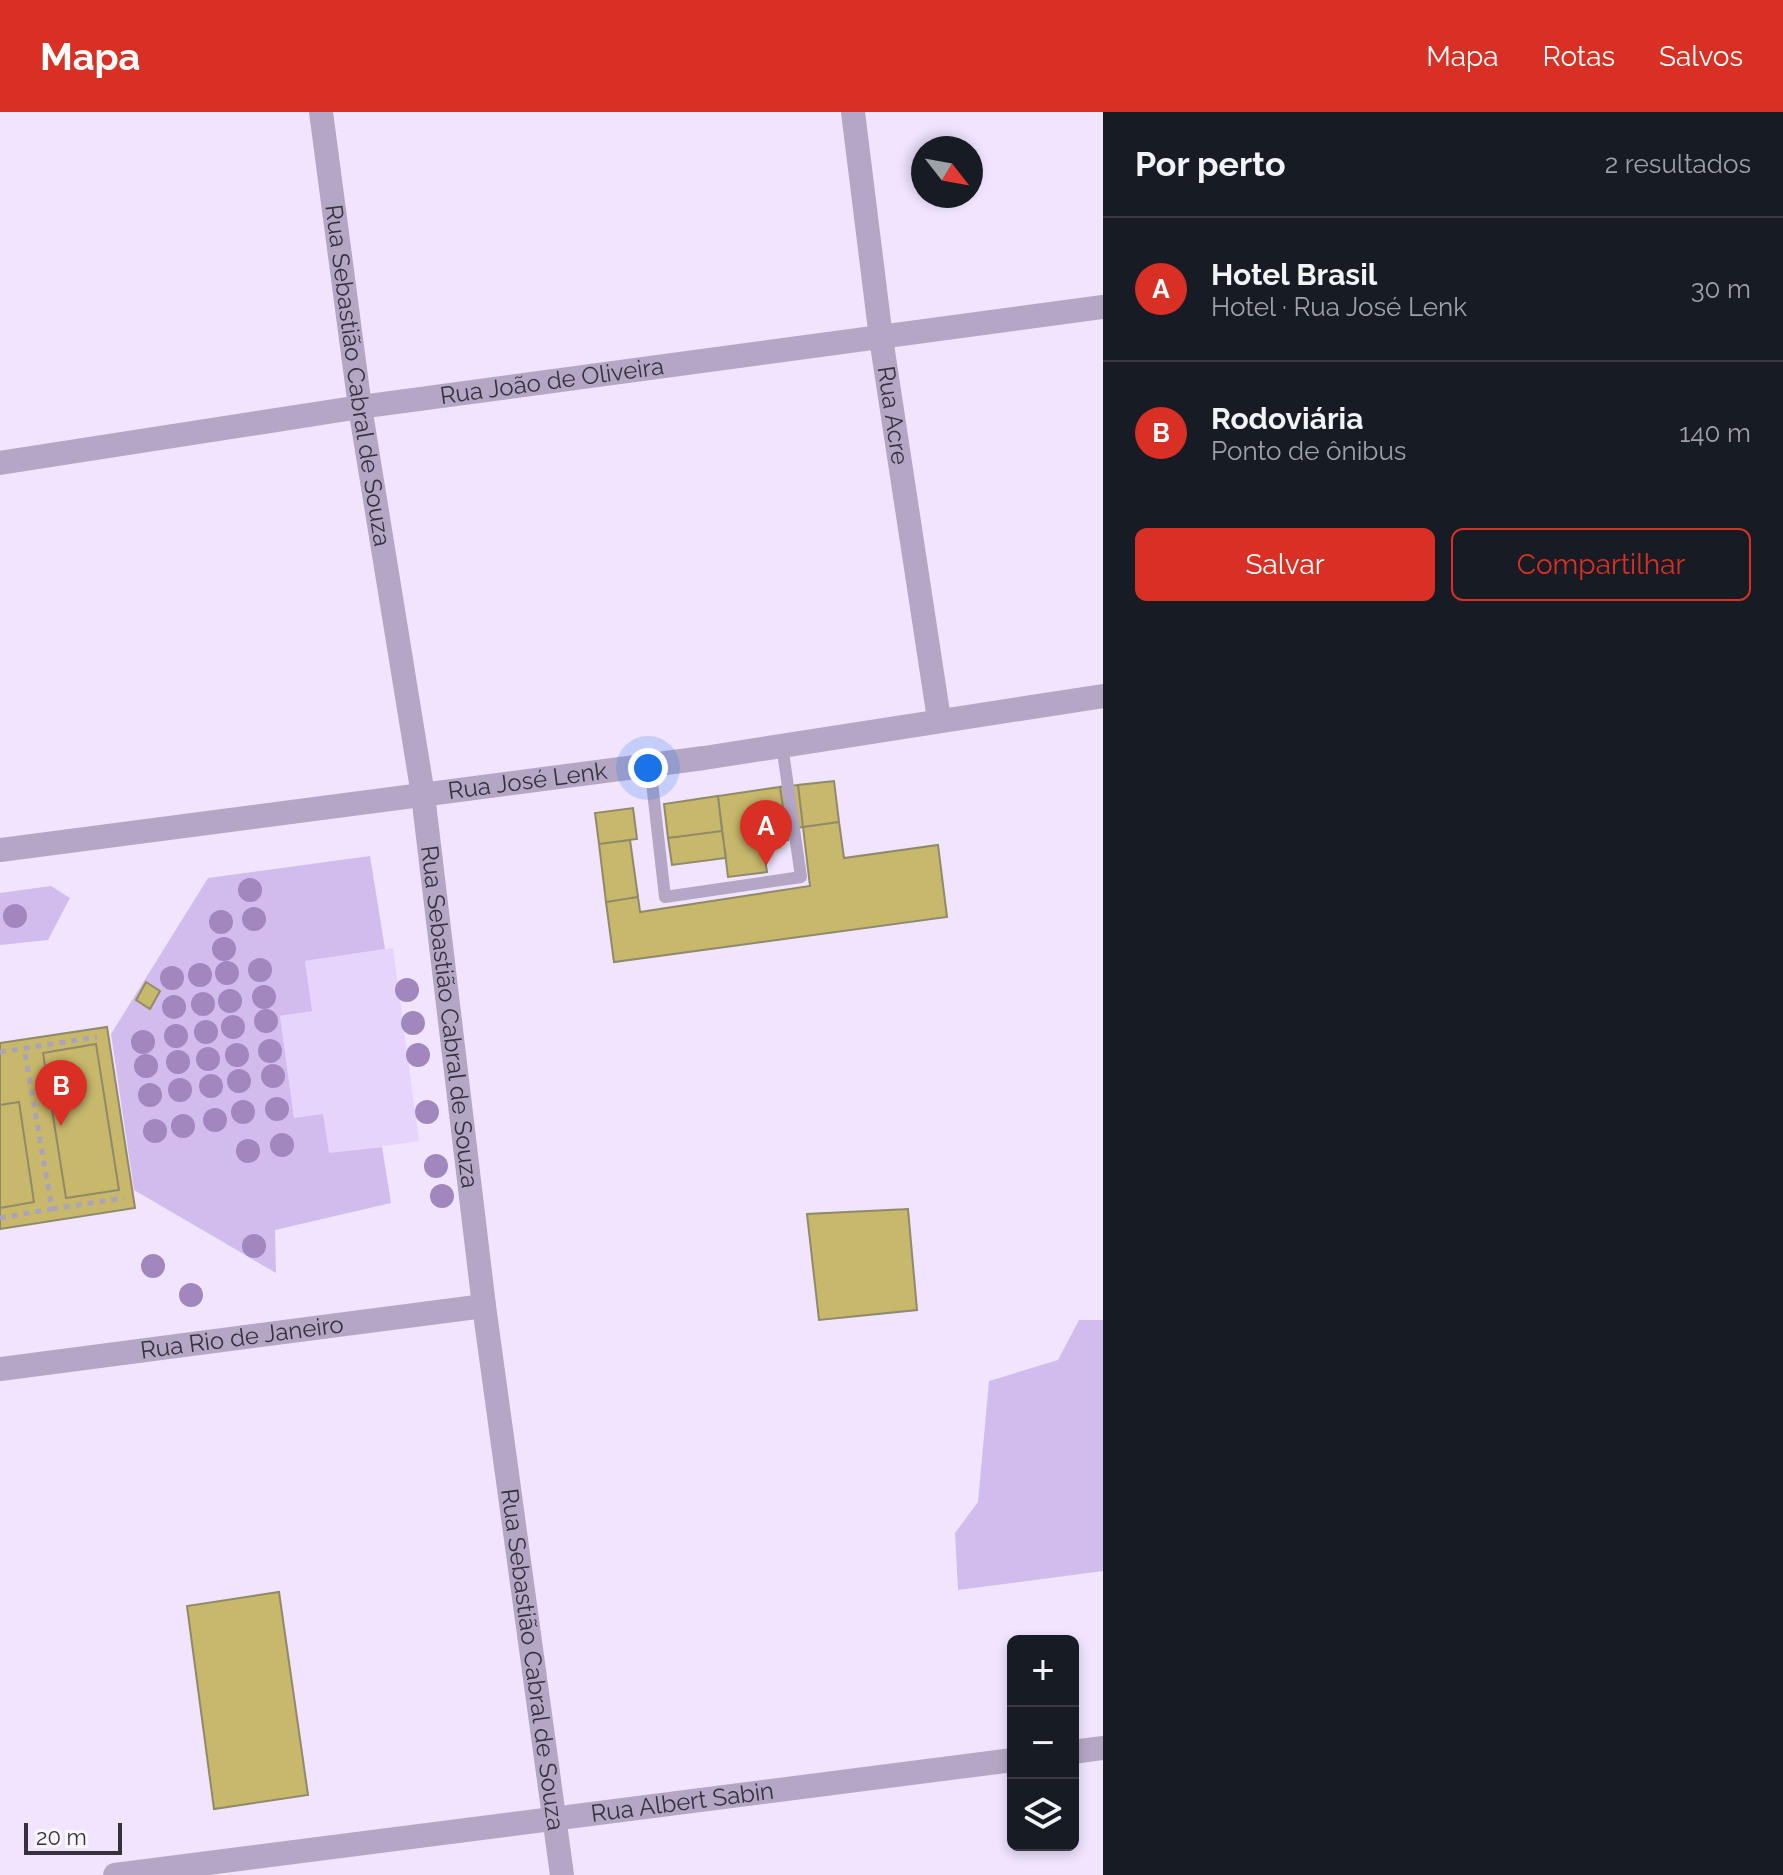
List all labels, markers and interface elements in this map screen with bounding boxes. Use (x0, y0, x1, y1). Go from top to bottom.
text: Mapa (40, 34, 140, 79)
text: Mapa (1426, 40, 1499, 73)
text: Rotas (1543, 40, 1615, 73)
text: Salvos (1659, 40, 1743, 73)
north arrow (911, 136, 983, 208)
text: Por perto (1135, 144, 1286, 184)
text: 2 resultados (1605, 149, 1751, 179)
street label: Rua Sebastião Cabral de Souza (319, 203, 397, 548)
text: Hotel Brasil (1211, 257, 1377, 292)
text: A (1152, 274, 1170, 304)
text: 30 m (1691, 274, 1751, 304)
text: Hotel · Rua José Lenk (1211, 292, 1467, 322)
street label: Rua João de Oliveira (438, 351, 666, 410)
street label: Rua Acre (871, 364, 915, 467)
text: Rodoviária (1211, 401, 1363, 436)
text: B (1152, 418, 1170, 448)
text: 140 m (1679, 418, 1751, 448)
text: Ponto de ônibus (1211, 436, 1406, 466)
button: Salvar (1135, 528, 1435, 601)
button: Compartilhar (1451, 528, 1751, 601)
your location (628, 748, 668, 788)
street label: Rua José Lenk (446, 756, 609, 805)
pin: A (740, 800, 792, 866)
street label: Rua Sebastião Cabral de Souza (415, 844, 485, 1190)
pin: B (35, 1060, 87, 1126)
street label: Rua Rio de Janeiro (138, 1309, 345, 1365)
street label: Rua Sebastião Cabral de Souza (495, 1487, 571, 1832)
map controls (1007, 1635, 1079, 1851)
button: + (1007, 1635, 1079, 1707)
button: − (1007, 1707, 1079, 1779)
street label: Rua Albert Sabin (589, 1776, 776, 1828)
button: layers (1007, 1779, 1079, 1851)
scale bar (24, 1819, 122, 1855)
text: 20 m (36, 1824, 87, 1850)

